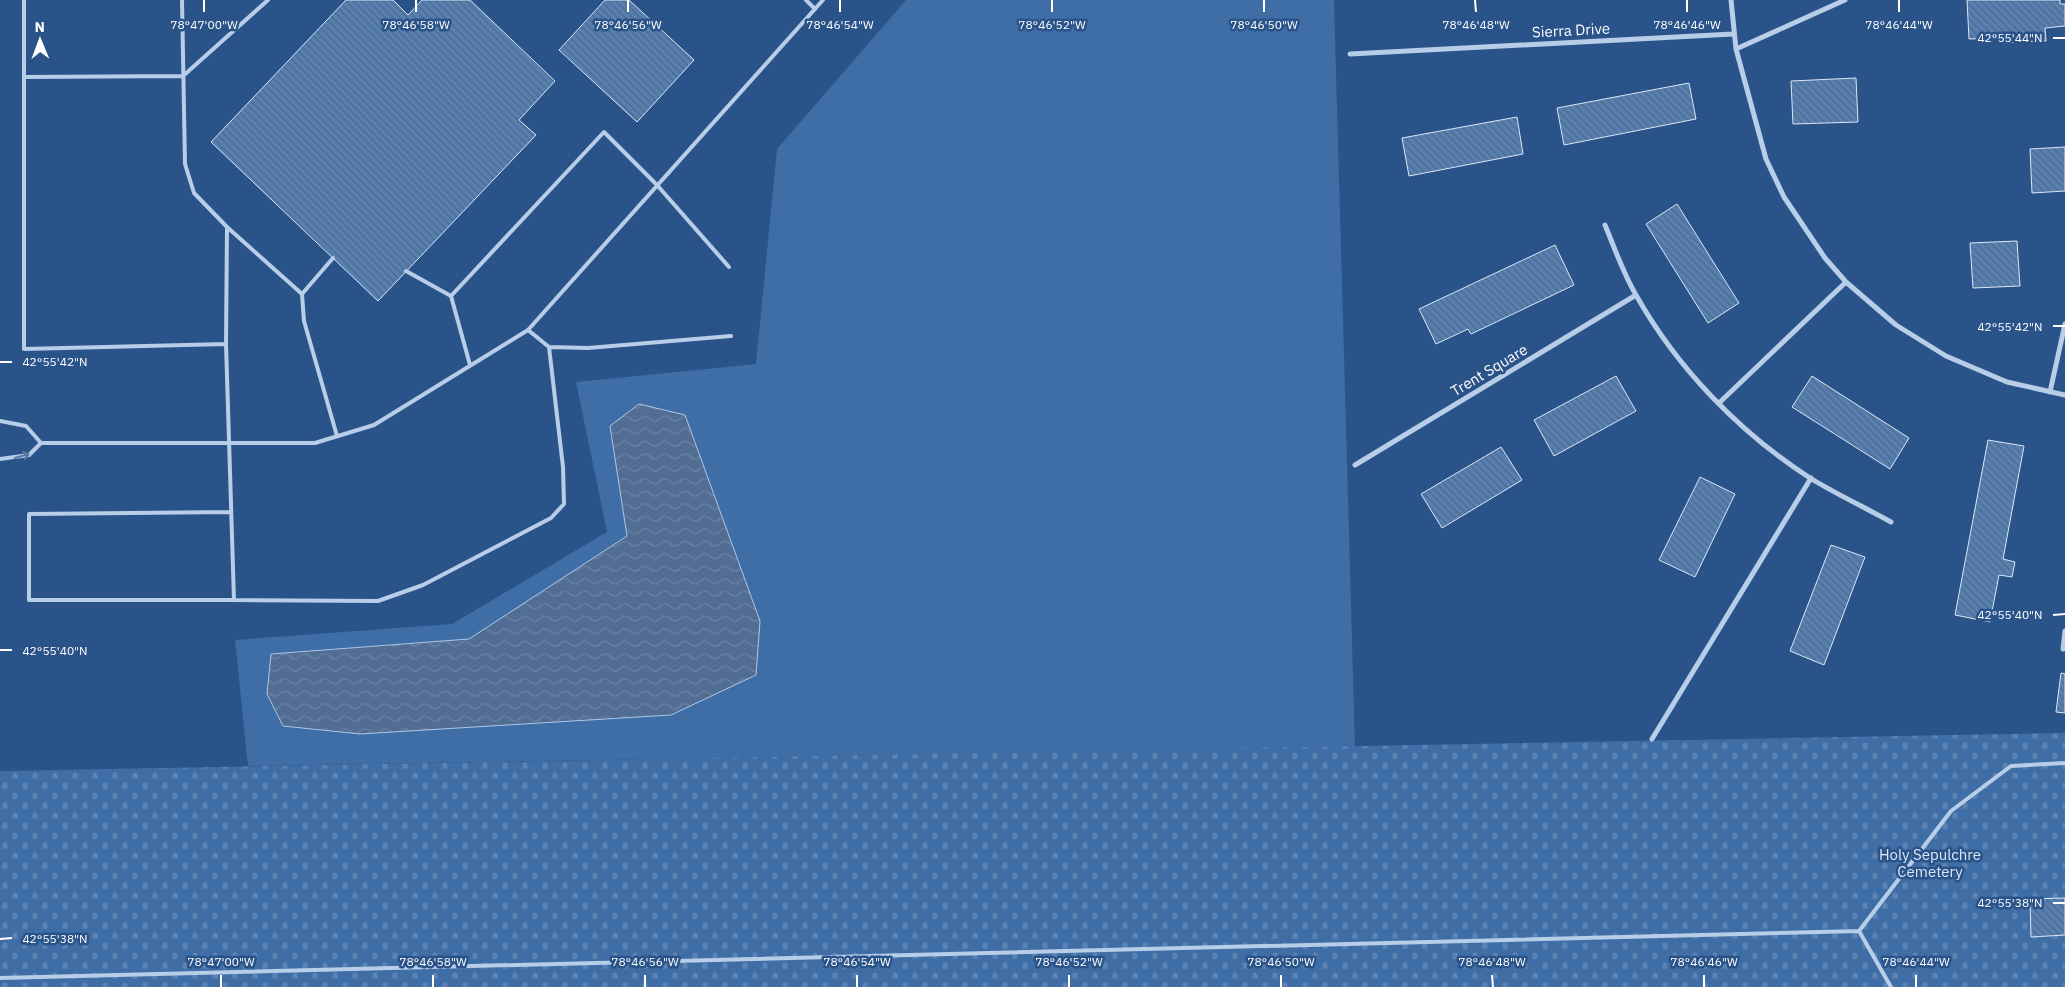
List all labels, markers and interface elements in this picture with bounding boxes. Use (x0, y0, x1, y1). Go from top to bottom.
north arrow (15, 15, 65, 65)
text: 78°47'00"W (170, 17, 238, 32)
text: 78°46'58"W (382, 17, 450, 32)
text: 78°46'56"W (594, 17, 662, 32)
text: 78°46'54"W (806, 17, 874, 32)
text: 78°46'52"W (1018, 17, 1086, 32)
text: 78°46'50"W (1230, 17, 1298, 32)
text: 78°46'48"W (1442, 17, 1510, 32)
text: 78°46'46"W (1653, 17, 1721, 32)
text: 78°46'44"W (1865, 17, 1933, 32)
text: N (35, 18, 45, 36)
street label: Sierra Drive (1532, 18, 1610, 42)
text: 42°55'44"N (1977, 30, 2043, 45)
text: 42°55'42"N (1977, 319, 2043, 334)
street label: Trent Square (1447, 340, 1531, 400)
text: 42°55'42"N (22, 354, 88, 369)
one-way arrow (14, 451, 30, 460)
text: 42°55'40"N (1977, 607, 2043, 622)
text: 42°55'40"N (22, 643, 88, 658)
park label: Holy Sepulchre Cemetery (1879, 845, 1981, 881)
text: 42°55'38"N (1977, 895, 2043, 910)
text: 42°55'38"N (22, 931, 88, 946)
text: 78°47'00"W (187, 954, 255, 969)
text: 78°46'58"W (399, 954, 467, 969)
text: 78°46'56"W (611, 954, 679, 969)
text: 78°46'54"W (823, 954, 891, 969)
text: 78°46'52"W (1035, 954, 1103, 969)
text: 78°46'50"W (1247, 954, 1315, 969)
text: 78°46'48"W (1458, 954, 1526, 969)
text: 78°46'46"W (1670, 954, 1738, 969)
text: 78°46'44"W (1882, 954, 1950, 969)

